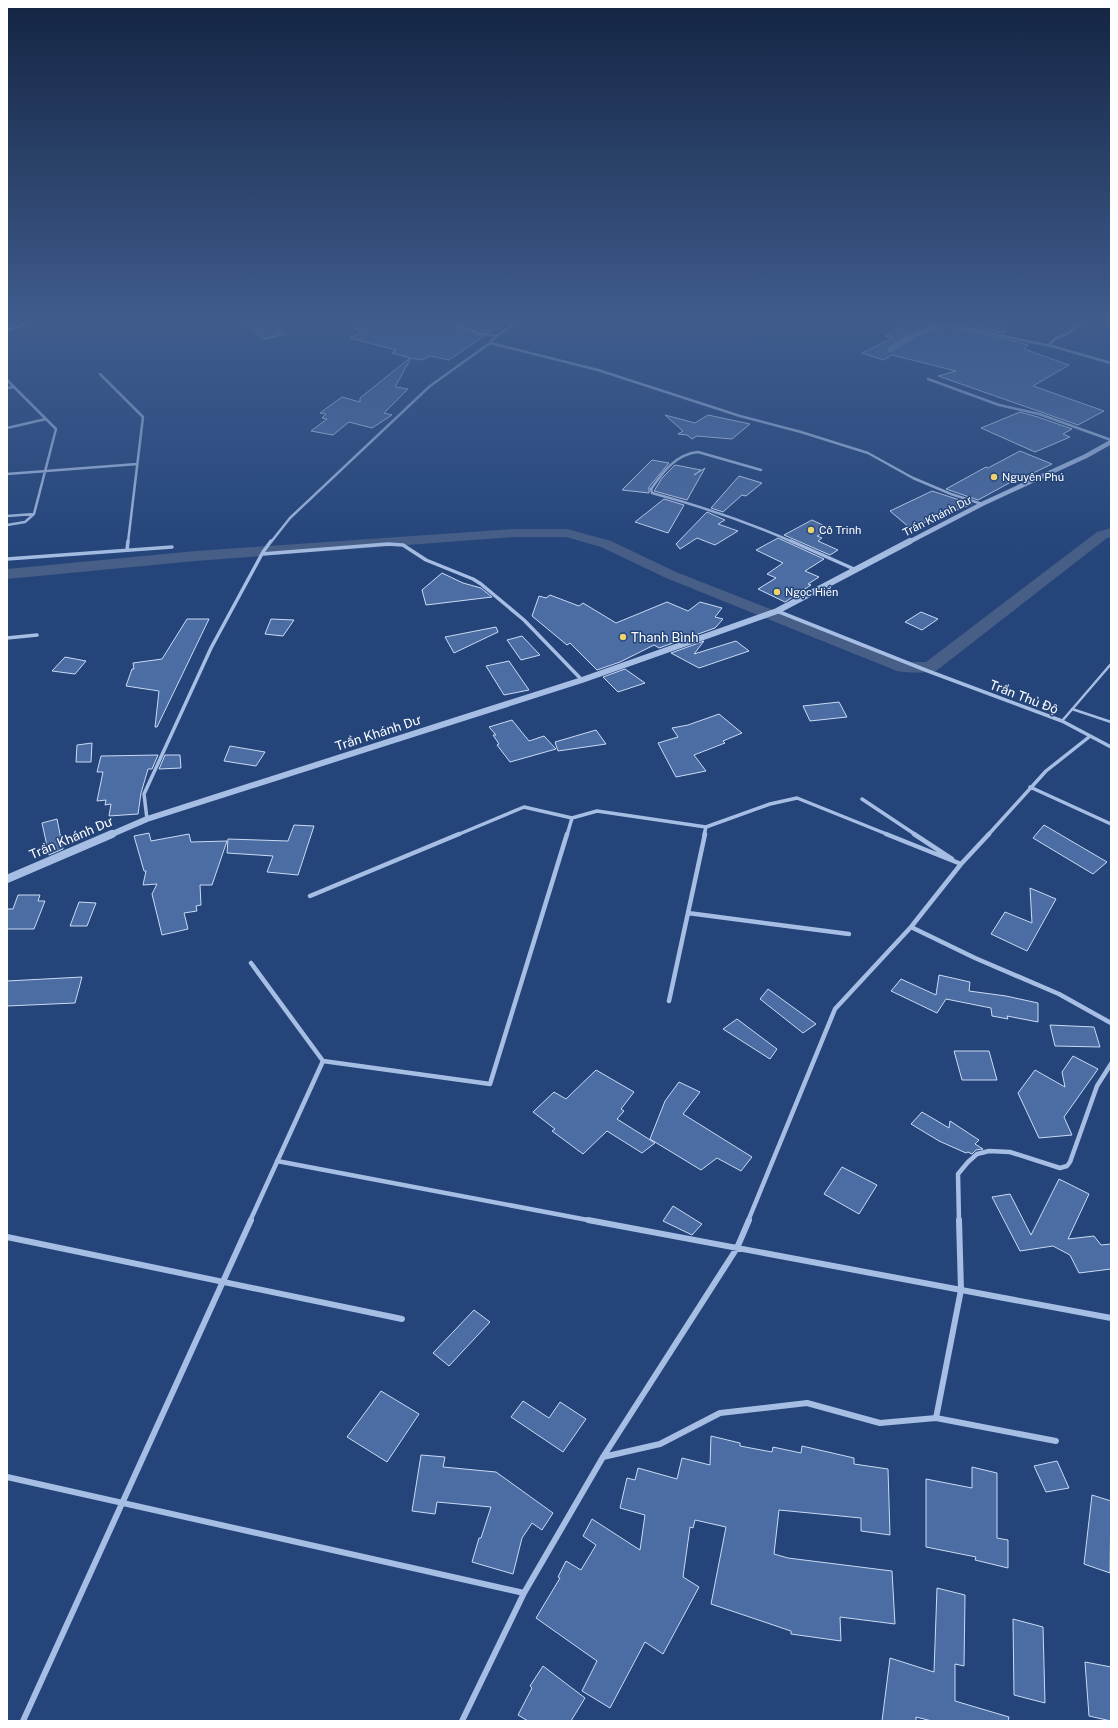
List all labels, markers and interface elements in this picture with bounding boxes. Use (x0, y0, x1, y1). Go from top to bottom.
place label: Nguyên Phú (1002, 471, 1064, 483)
marker: Nguyên Phú (989, 472, 999, 482)
street label: Trần Khánh Dư (901, 493, 974, 538)
place label: Cô Trinh (819, 524, 861, 536)
marker: Cô Trinh (806, 525, 816, 535)
place label: Ngọc Hiền (785, 586, 838, 598)
marker: Ngọc Hiền (772, 587, 782, 597)
place label: Thanh Bình (631, 630, 698, 645)
marker: Thanh Bình (618, 632, 628, 642)
street label: Trần Thủ Độ (987, 677, 1061, 717)
street label: Trần Khánh Dư (333, 712, 423, 754)
street label: Trần Khánh Dư (27, 813, 115, 862)

